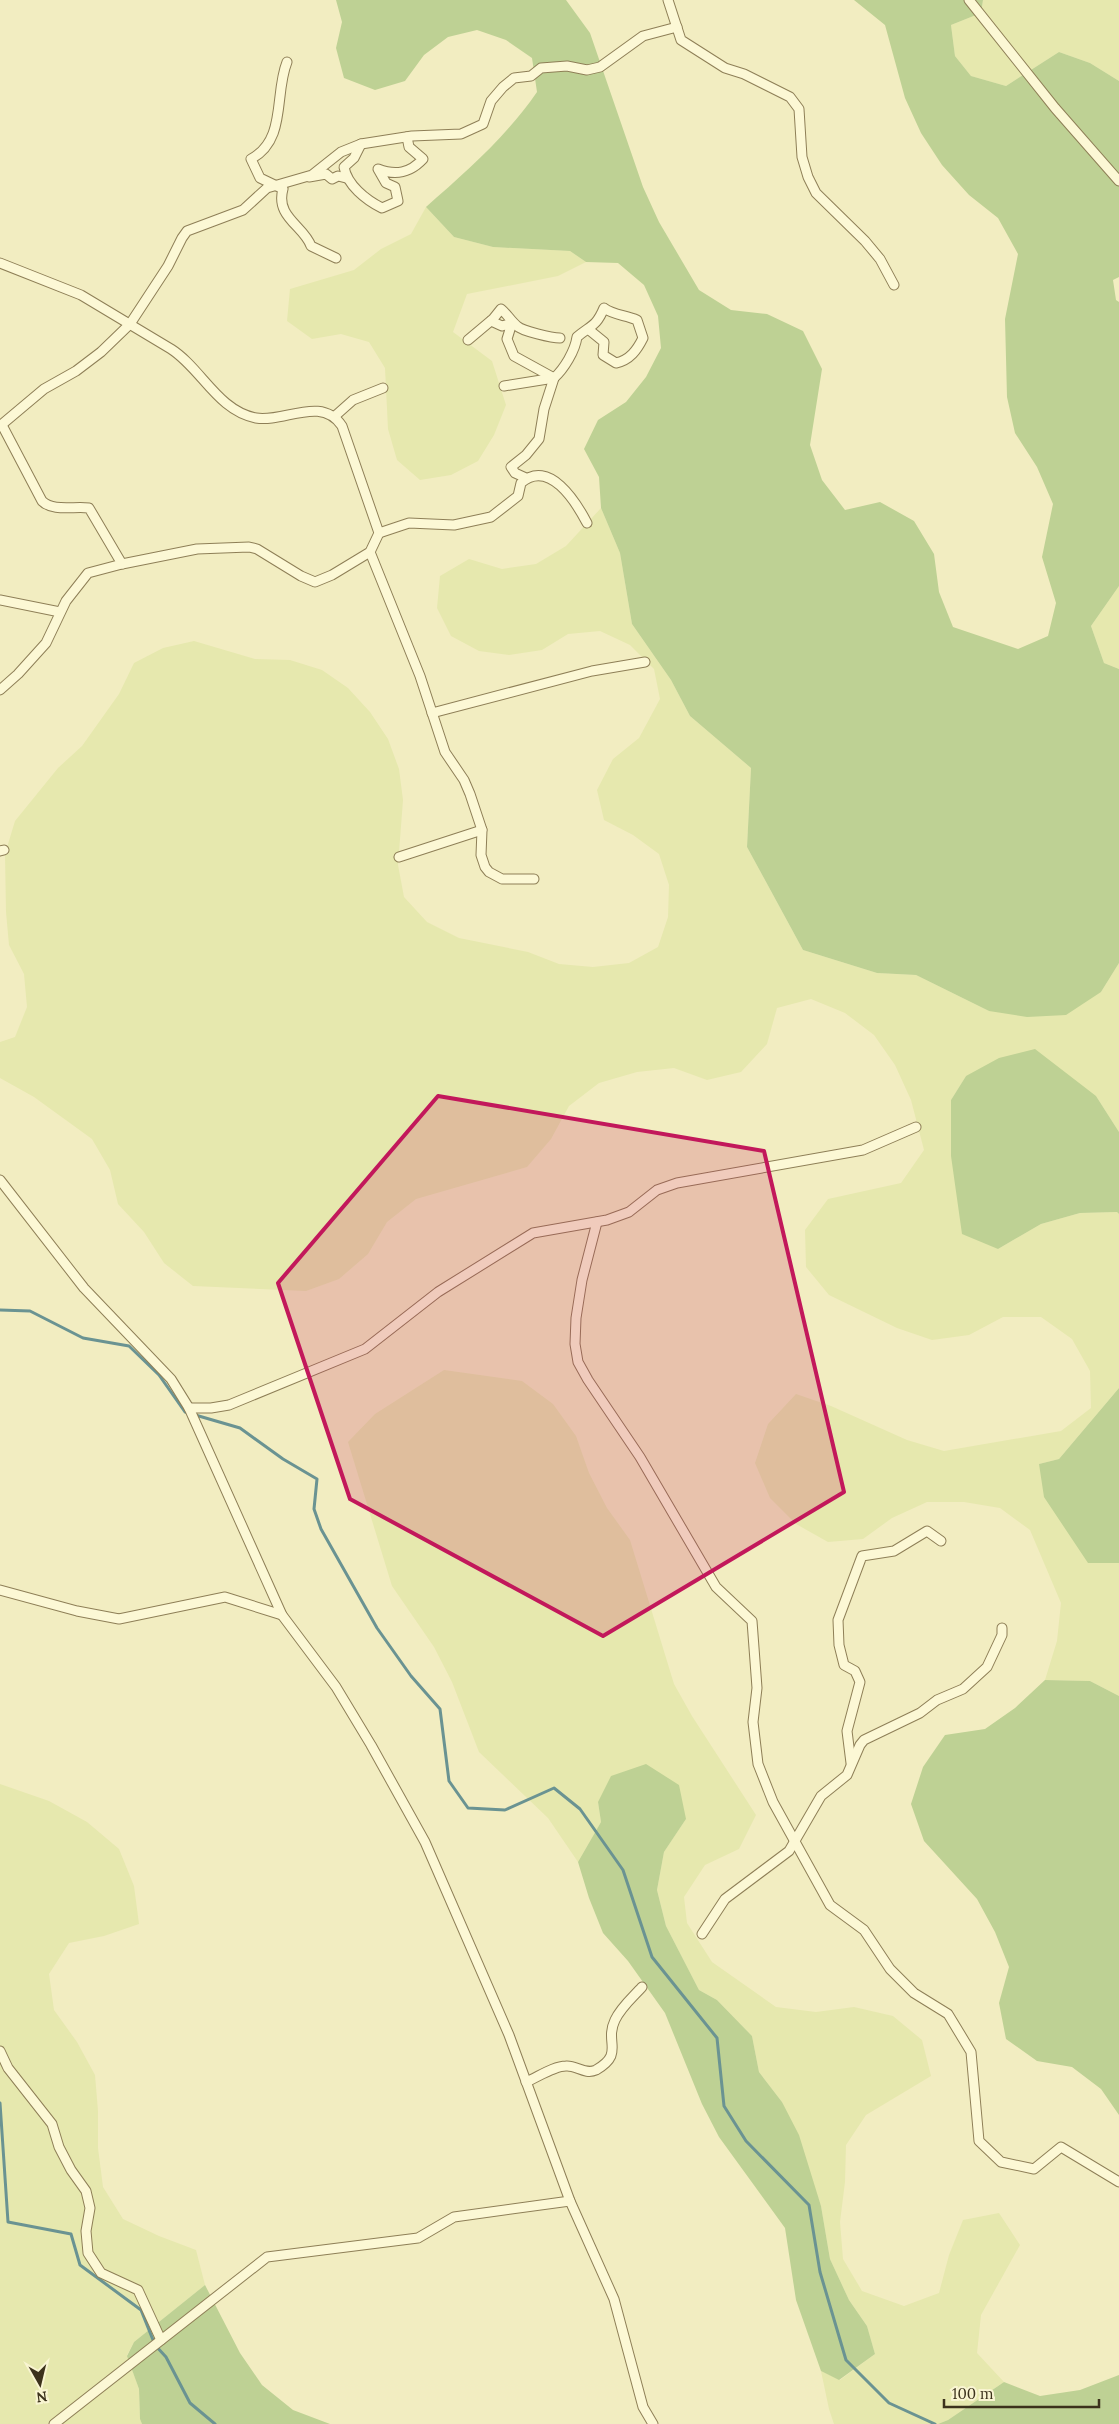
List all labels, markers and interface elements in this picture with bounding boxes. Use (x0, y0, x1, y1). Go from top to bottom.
north arrow (15, 2359, 65, 2409)
scale bar (944, 2376, 1099, 2408)
text: 100 m (952, 2384, 993, 2403)
text: N (35, 2387, 48, 2407)

